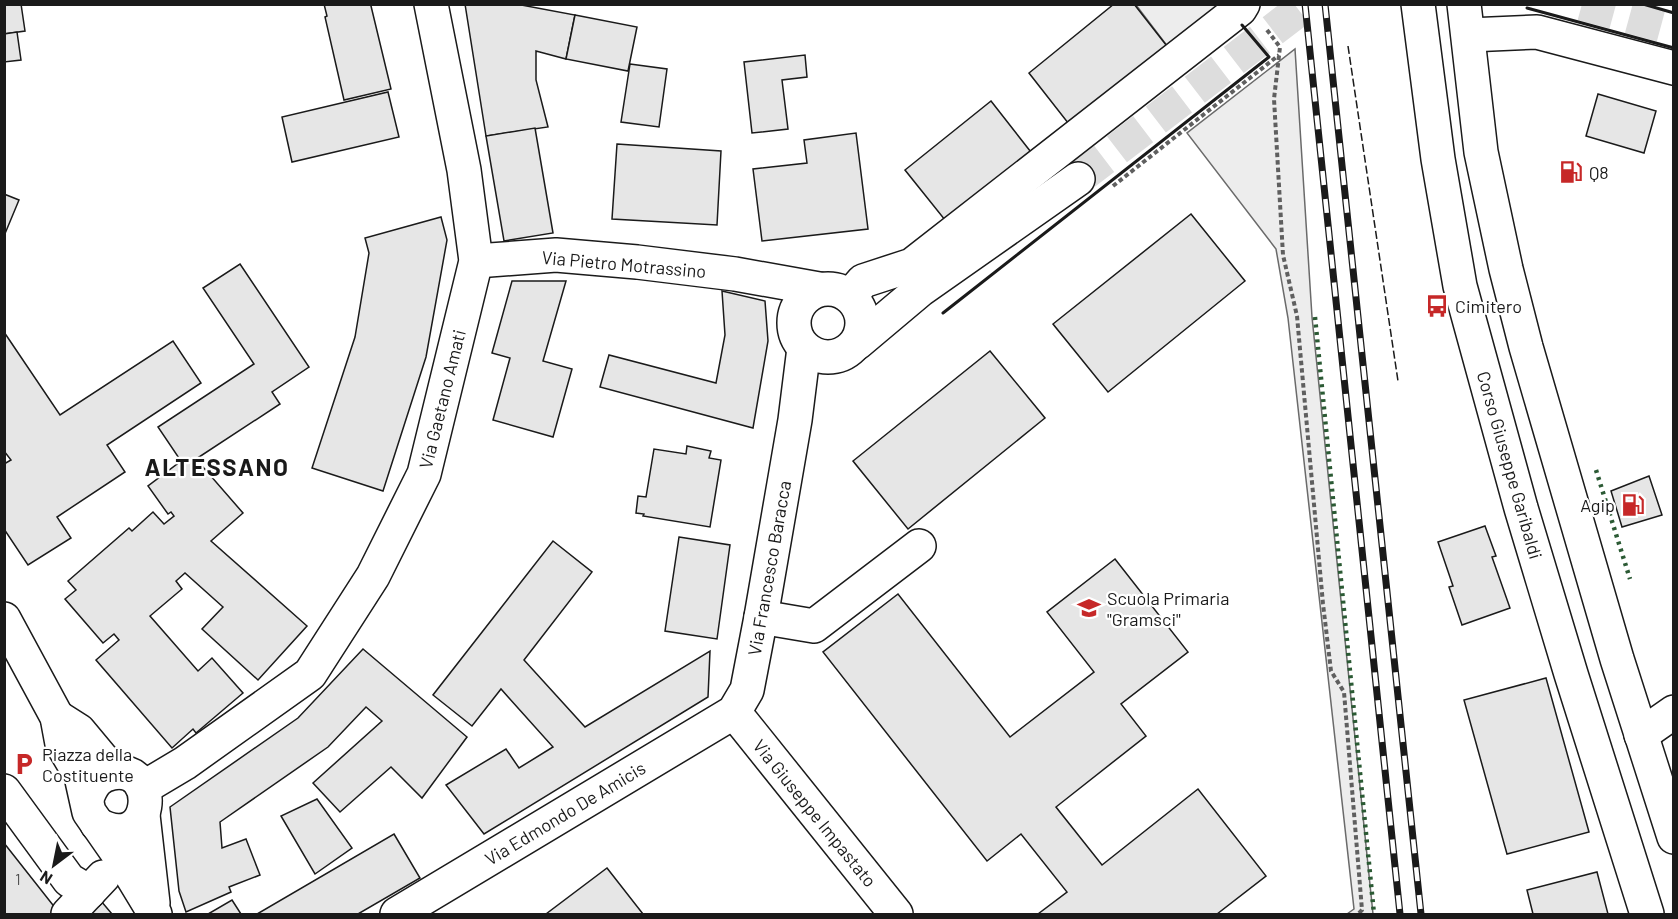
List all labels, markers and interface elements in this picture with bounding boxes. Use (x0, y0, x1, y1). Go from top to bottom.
fuel station icon: Q8 (1558, 159, 1584, 185)
place label: Q8 (1589, 161, 1609, 183)
street label: Via Pietro Motrassino (541, 246, 707, 282)
bus stop icon: Cimitero (1424, 293, 1450, 319)
place label: Cimitero (1455, 295, 1522, 317)
street label: Via Gaetano Amati (414, 327, 470, 471)
street label: Corso Giuseppe Garibaldi (1473, 368, 1547, 562)
district label: ALTESSANO (145, 452, 289, 481)
street label: Via Francesco Baracca (743, 479, 795, 657)
fuel station icon: Agip (1620, 492, 1646, 518)
place label: Agip (1580, 494, 1615, 516)
place label: Scuola Primaria "Gramsci" (1107, 587, 1230, 630)
school or university icon: Scuola Primaria "Gramsci" (1076, 595, 1102, 621)
street label: Via Giuseppe Impastato (749, 735, 881, 891)
place label: Piazza della Costituente (42, 743, 134, 786)
parking icon: Piazza della Costituente (11, 751, 37, 777)
street label: Via Edmondo De Amicis (481, 756, 649, 870)
north arrow (24, 835, 84, 895)
text: N (36, 867, 55, 889)
house number: 1 (15, 870, 21, 888)

